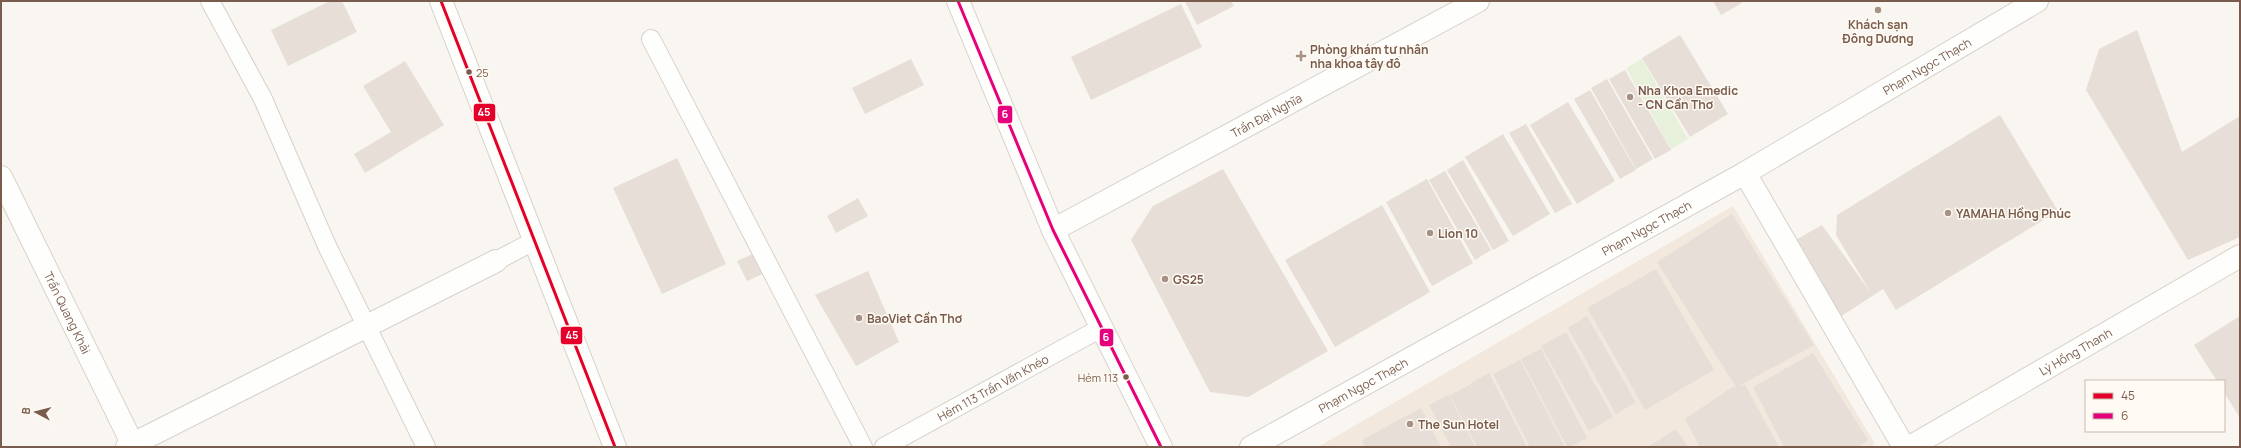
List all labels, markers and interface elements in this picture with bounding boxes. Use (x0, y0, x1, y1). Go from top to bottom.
marker: Khách sạn Đông Dương (1873, 5, 1883, 15)
place label: Khách sạn Đông Dương (1842, 16, 1914, 47)
street label: Phạm Ngọc Thạch (1880, 33, 1974, 99)
place label: Phòng khám tư nhân nha khoa tây đô (1310, 41, 1428, 72)
marker: Phòng khám tư nhân nha khoa tây đô (1295, 50, 1307, 62)
place label: 25 (476, 65, 489, 80)
marker: 25 (464, 67, 474, 77)
place label: Nha Khoa Emedic - CN Cần Thơ (1638, 82, 1738, 113)
street label: Trần Đại Nghĩa (1227, 89, 1305, 141)
marker: Nha Khoa Emedic - CN Cần Thơ (1625, 92, 1635, 102)
line badge: 45 (473, 103, 496, 122)
text: 45 (477, 104, 491, 119)
line badge: 6 (997, 105, 1013, 124)
text: 6 (1002, 106, 1009, 121)
street label: Phạm Ngọc Thạch (1598, 196, 1694, 259)
place label: YAMAHA Hồng Phúc (1956, 205, 2071, 222)
marker: YAMAHA Hồng Phúc (1943, 208, 1953, 218)
place label: Lion 10 (1438, 225, 1478, 242)
marker: Lion 10 (1425, 228, 1435, 238)
street label: Trần Quang Khải (40, 268, 95, 356)
place label: GS25 (1173, 271, 1204, 288)
marker: GS25 (1160, 274, 1170, 284)
place label: BaoViet Cần Thơ (867, 310, 962, 327)
marker: BaoViet Cần Thơ (854, 313, 864, 323)
street label: Lý Hồng Thanh (2036, 324, 2115, 379)
line badge: 45 (560, 326, 583, 345)
text: 45 (565, 327, 579, 342)
line badge: 6 (1099, 328, 1114, 347)
text: 6 (1103, 329, 1110, 344)
street label: Hẻm 113 Trần Văn Khéo (934, 350, 1051, 425)
street label: Phạm Ngọc Thạch (1315, 353, 1411, 417)
place label: Hẻm 113 (1078, 370, 1118, 385)
marker: Hẻm 113 (1121, 372, 1131, 382)
legend (2085, 380, 2225, 432)
text: 45 (2121, 387, 2135, 404)
north arrow (16, 392, 56, 432)
text: B (18, 406, 33, 415)
text: 6 (2121, 407, 2128, 424)
place label: The Sun Hotel (1418, 416, 1499, 433)
marker: The Sun Hotel (1405, 419, 1415, 429)

